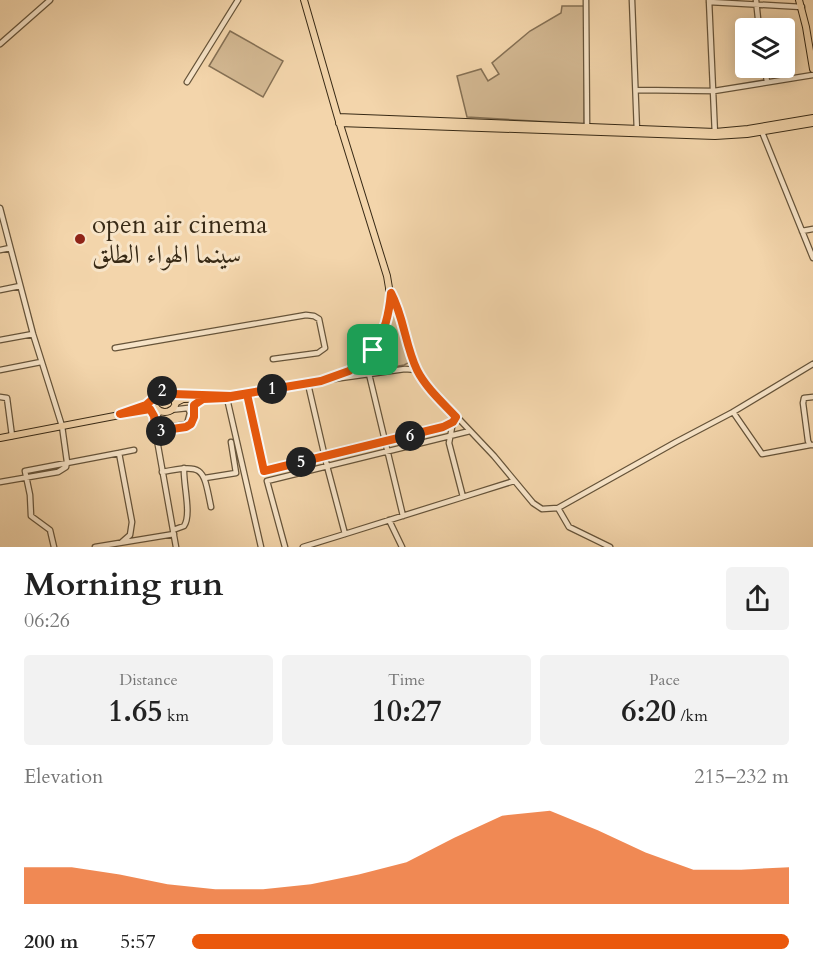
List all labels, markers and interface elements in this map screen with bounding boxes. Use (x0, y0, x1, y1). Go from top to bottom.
map controls (735, 18, 795, 78)
button: layers (735, 18, 795, 78)
place label: open air cinema سينما الهواء الطلق (92, 207, 267, 272)
marker: open air cinema سينما الهواء الطلق (73, 232, 87, 246)
pin (347, 324, 398, 375)
icon: arrive (356, 333, 389, 366)
pin: 1 (257, 374, 287, 404)
pin: 2 (147, 376, 177, 406)
text: 1 (268, 378, 276, 400)
text: 2 (158, 380, 166, 402)
pin: 3 (146, 416, 176, 446)
text: 3 (157, 420, 165, 442)
pin: 6 (395, 421, 425, 451)
text: 6 (406, 425, 414, 447)
pin: 5 (286, 447, 316, 477)
text: 5 (297, 451, 305, 473)
text: Morning run (24, 562, 224, 607)
button: share (726, 567, 789, 630)
text: 06:26 (24, 607, 70, 634)
text: Distance (119, 669, 178, 691)
text: Time (388, 669, 425, 691)
text: Pace (649, 669, 680, 691)
text: 1.65 (108, 691, 163, 732)
text: 10:27 (371, 691, 442, 732)
text: 6:20 (621, 691, 676, 732)
text: km (163, 705, 189, 727)
text: /km (676, 705, 708, 727)
text: Elevation (24, 763, 103, 790)
text: 215–232 m (694, 763, 789, 790)
text: 200 m (24, 928, 79, 955)
text: 5:57 (120, 928, 156, 955)

